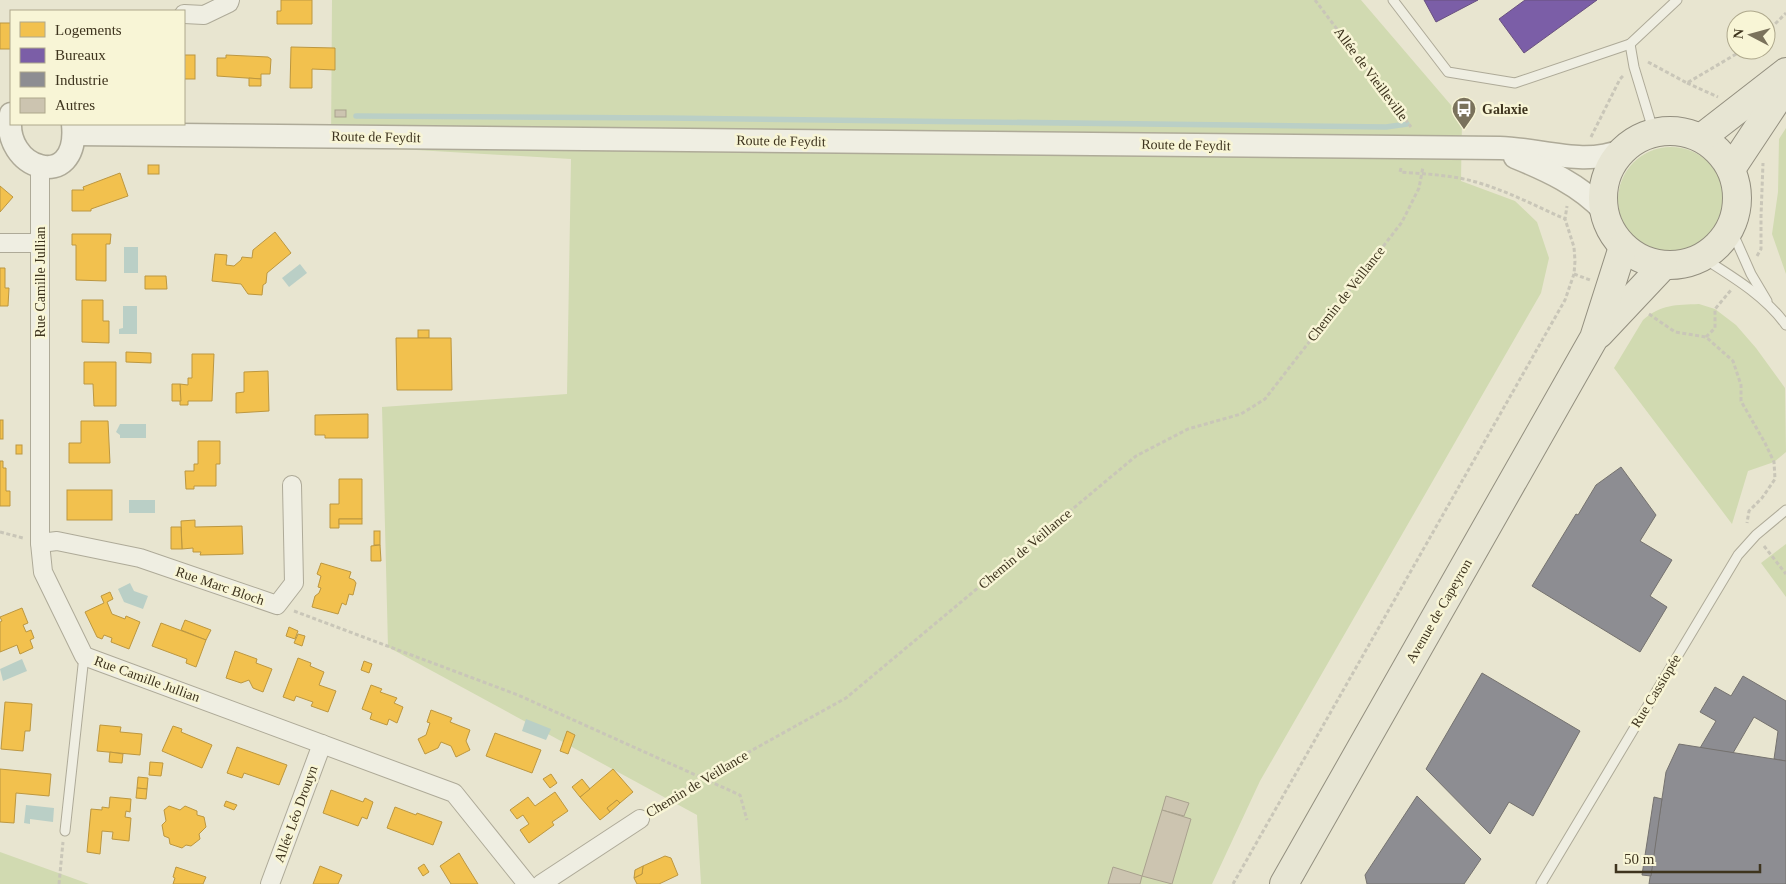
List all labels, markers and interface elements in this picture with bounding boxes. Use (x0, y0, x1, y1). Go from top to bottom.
legend (10, 10, 185, 125)
north arrow (1726, 10, 1776, 60)
text: Logements (55, 22, 122, 38)
street label: Allée de Vieilleville (1331, 25, 1411, 123)
text: N (1731, 28, 1747, 40)
text: Bureaux (55, 47, 106, 63)
text: Industrie (55, 72, 109, 88)
bus stop icon: Galaxie (1451, 96, 1477, 130)
text: Autres (55, 97, 95, 113)
place label: Galaxie (1482, 102, 1528, 117)
street label: Route de Feydit (331, 129, 421, 145)
street label: Route de Feydit (736, 133, 826, 149)
street label: Route de Feydit (1141, 137, 1231, 153)
street label: Rue Camille Jullian (33, 226, 48, 338)
street label: Chemin de Veillance (1304, 244, 1388, 344)
street label: Chemin de Veillance (976, 506, 1074, 592)
street label: Avenue de Capeyron (1403, 557, 1475, 665)
street label: Rue Marc Bloch (174, 564, 266, 608)
street label: Rue Cassiopée (1628, 652, 1684, 730)
street label: Rue Camille Jullian (92, 653, 202, 705)
street label: Chemin de Veillance (643, 748, 751, 820)
street label: Allée Léo Drouyn (272, 764, 320, 864)
scale bar (1616, 842, 1760, 874)
text: 50 m (1624, 851, 1655, 867)

